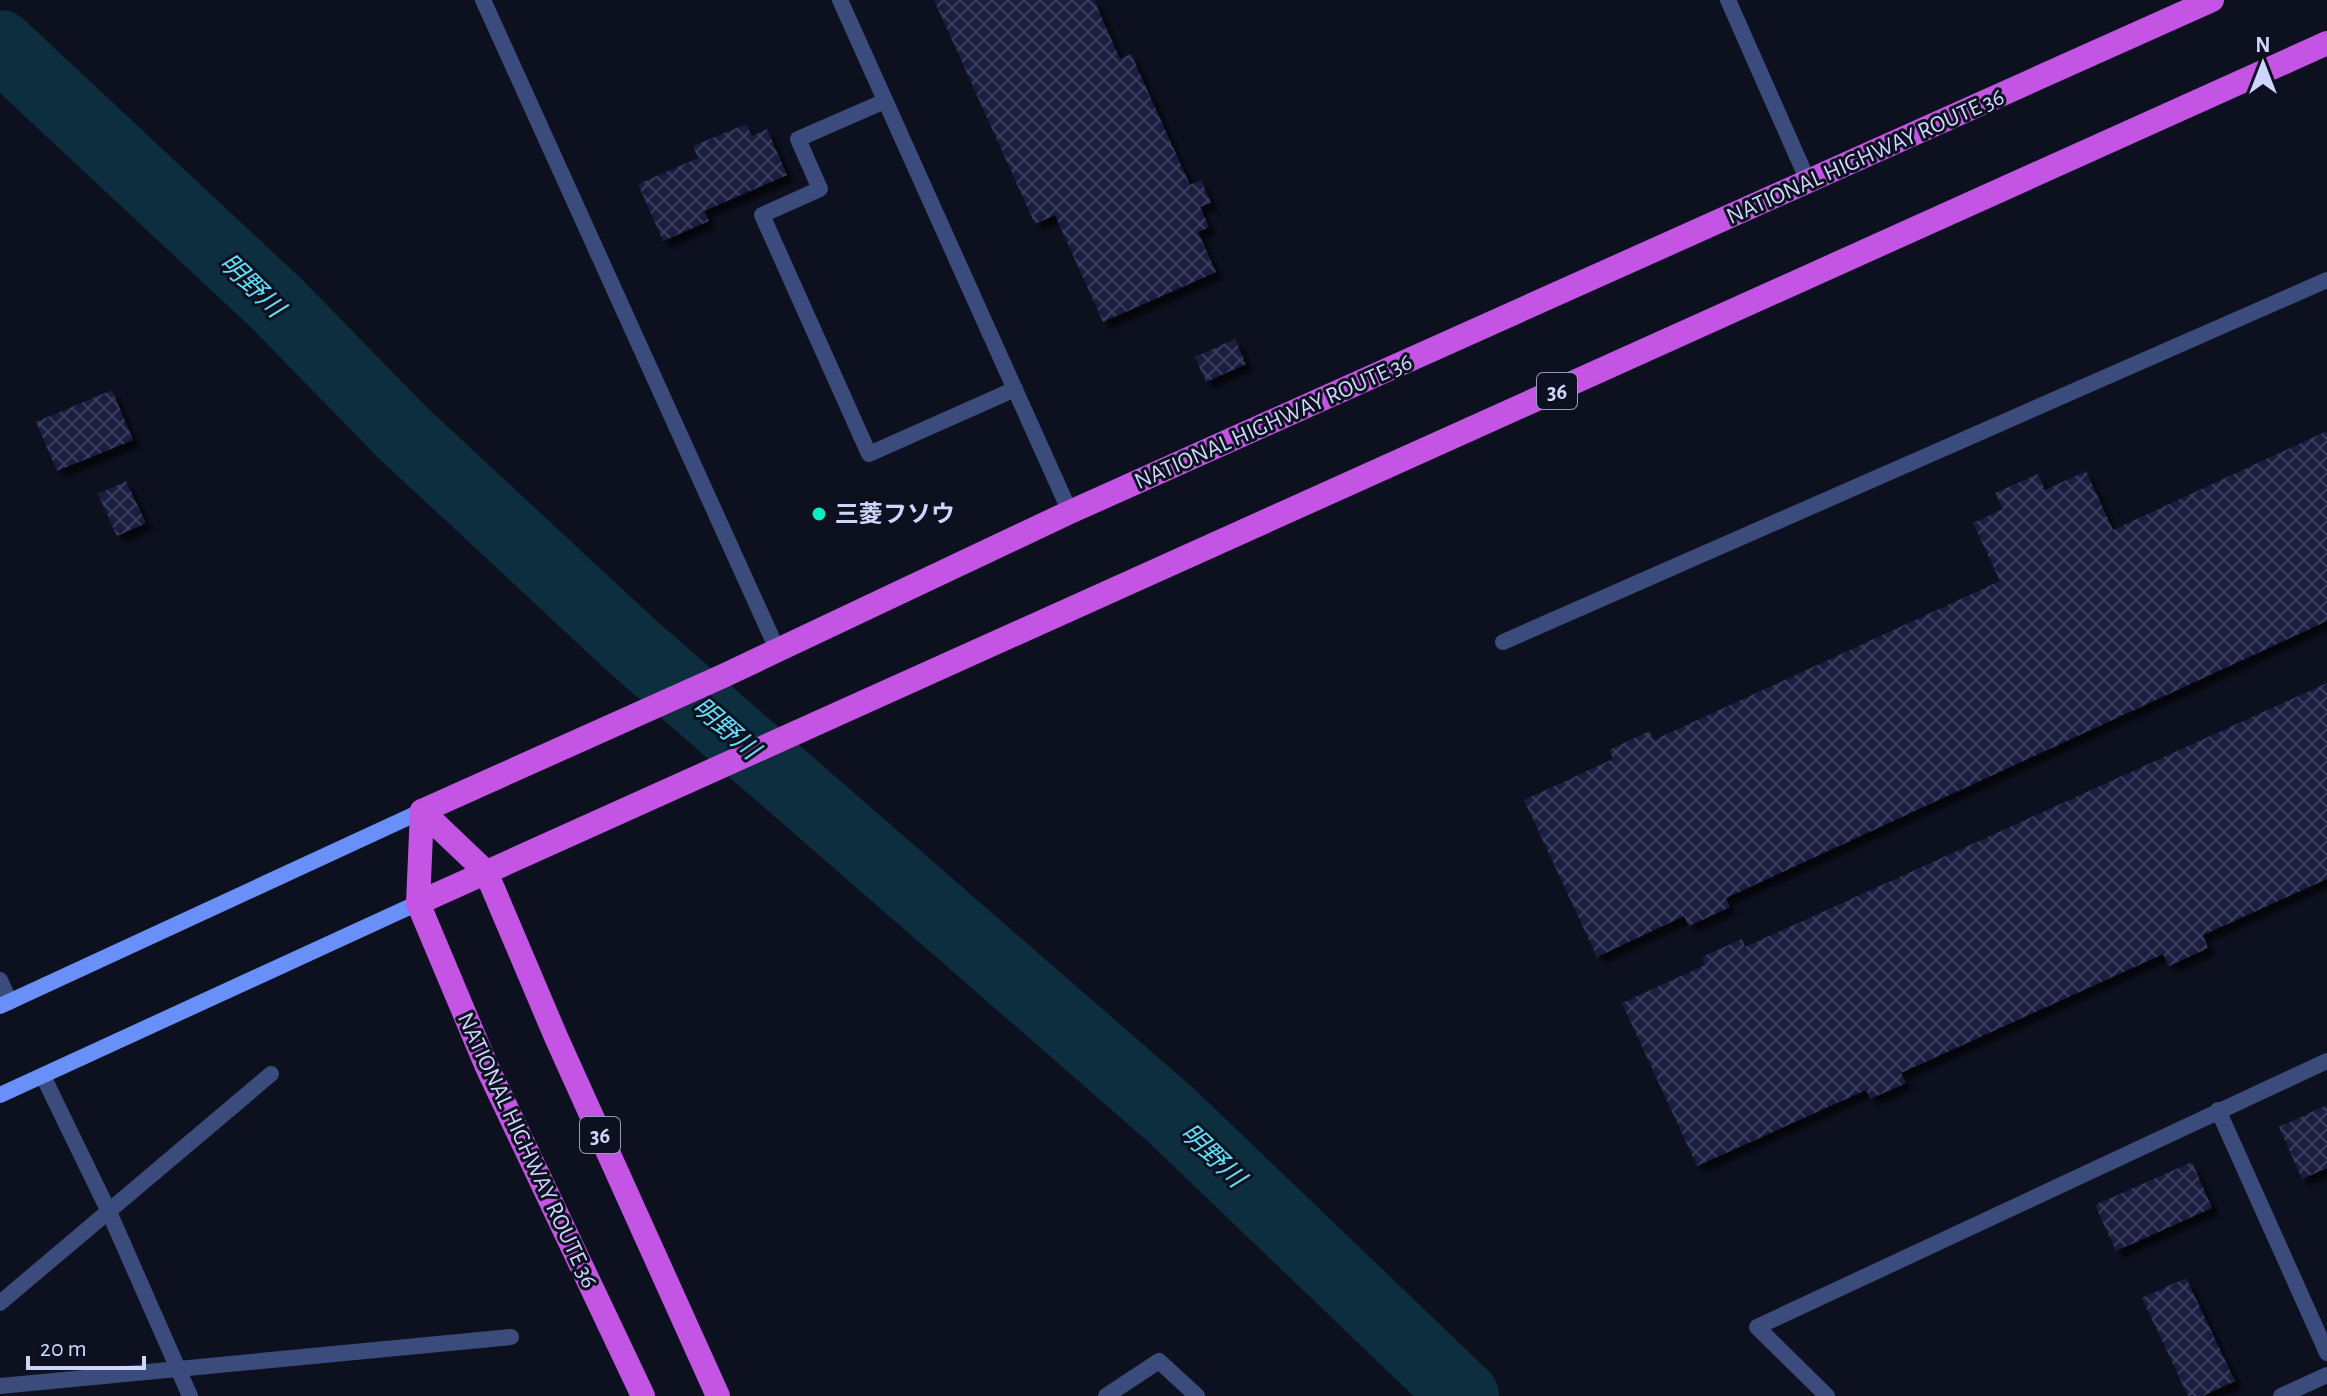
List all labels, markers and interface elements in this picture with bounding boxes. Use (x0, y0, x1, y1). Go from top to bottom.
north arrow (2223, 24, 2303, 104)
text: N (2255, 34, 2271, 56)
street label: NATIONAL HIGHWAY ROUTE 36 (1723, 85, 2008, 229)
water label: 明野川 (214, 249, 291, 324)
street label: NATIONAL HIGHWAY ROUTE 36 (1131, 350, 1416, 494)
road number: 36 (1537, 373, 1577, 409)
place label: 三菱フソウ (835, 501, 955, 527)
marker: 三菱フソウ (810, 505, 828, 523)
water label: 明野川 (687, 693, 766, 766)
street label: NATIONAL HIGHWAY ROUTE 36 (453, 1009, 602, 1292)
road number: 36 (580, 1117, 620, 1153)
water label: 明野川 (1175, 1119, 1252, 1194)
scale bar (28, 1320, 144, 1370)
text: 20 m (40, 1337, 87, 1361)

